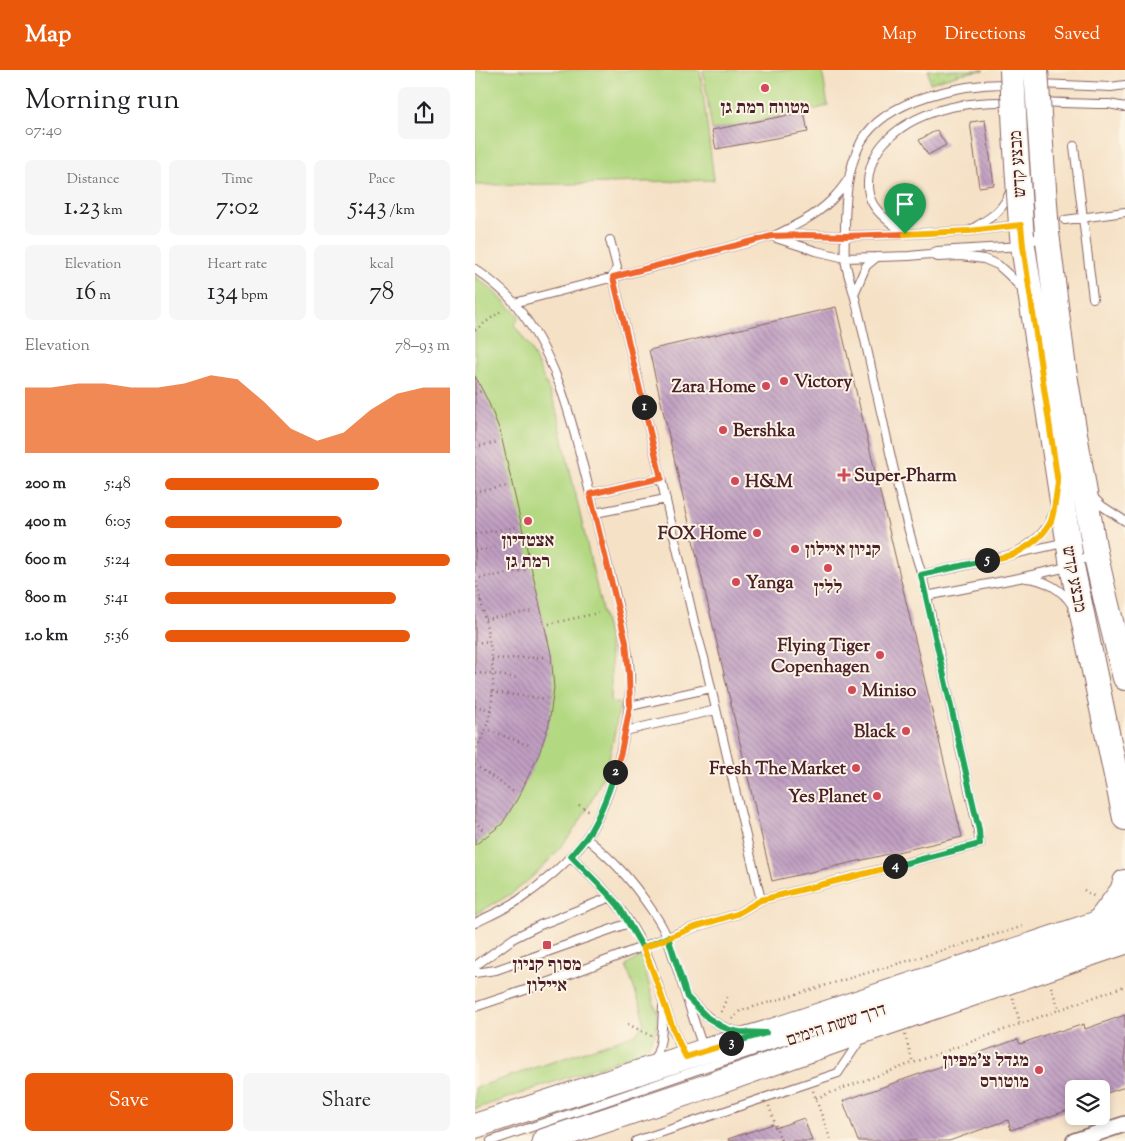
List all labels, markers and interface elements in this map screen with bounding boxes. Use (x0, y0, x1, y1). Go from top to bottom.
text: Map (25, 18, 71, 52)
text: Map (882, 22, 917, 48)
text: Directions (945, 22, 1026, 48)
text: Saved (1054, 22, 1100, 48)
text: Morning run (25, 81, 180, 121)
marker: מטווח רמת גן (759, 82, 771, 94)
button: share (398, 87, 450, 139)
place label: מטווח רמת גן (720, 96, 810, 122)
text: 07:40 (25, 120, 62, 143)
street label: מבצע קדש (1004, 129, 1034, 198)
text: Distance (67, 170, 120, 190)
text: Time (222, 170, 253, 190)
text: Pace (368, 170, 395, 190)
pin (884, 183, 926, 234)
text: 1.23 (64, 190, 100, 226)
text: 7:02 (216, 190, 259, 226)
text: 5:43 (349, 190, 387, 226)
icon: arrive (891, 190, 919, 218)
text: km (100, 201, 123, 221)
text: /km (387, 201, 415, 221)
text: Elevation (65, 255, 122, 275)
text: Heart rate (208, 255, 267, 275)
text: kcal (370, 255, 394, 275)
text: 16 (75, 275, 96, 311)
text: 134 (207, 275, 238, 311)
text: 78 (369, 275, 394, 311)
text: m (96, 286, 111, 306)
text: bpm (238, 286, 268, 306)
text: Elevation (25, 335, 90, 358)
text: 78–93 m (395, 335, 450, 358)
place label: Victory (794, 370, 852, 396)
place label: Zara Home (672, 375, 757, 401)
marker: Victory (778, 375, 790, 387)
marker: Zara Home (760, 380, 772, 392)
pin: 1 (631, 394, 657, 420)
text: 1 (642, 397, 647, 417)
place label: Bershka (733, 419, 796, 445)
marker: Bershka (717, 424, 729, 436)
place label: Super-Pharm (854, 464, 957, 490)
marker: Super-Pharm (838, 469, 850, 481)
place label: H&M (745, 470, 793, 496)
text: 200 m (25, 473, 66, 496)
text: 5:48 (105, 473, 131, 496)
marker: H&M (729, 475, 741, 487)
text: 400 m (25, 511, 67, 534)
text: 6:05 (105, 511, 131, 534)
marker: אצטדיון רמת גן (522, 515, 534, 527)
place label: FOX Home (658, 522, 748, 548)
marker: FOX Home (751, 527, 763, 539)
place label: אצטדיון רמת גן (502, 529, 555, 576)
place label: קניון איילון (805, 538, 881, 564)
marker: קניון איילון (789, 543, 801, 555)
street label: מבצע קדש (1054, 544, 1092, 615)
pin: 5 (975, 548, 999, 572)
text: 600 m (25, 549, 67, 572)
text: 5:24 (105, 549, 130, 572)
text: 5 (985, 550, 990, 570)
marker: ללין (822, 562, 834, 574)
place label: Yanga (746, 571, 794, 597)
marker: Yanga (730, 576, 742, 588)
place label: ללין (814, 576, 842, 602)
text: 800 m (25, 587, 67, 610)
text: 5:41 (105, 587, 128, 610)
text: 1.0 km (25, 625, 68, 648)
text: 5:36 (105, 625, 129, 648)
place label: Flying Tiger Copenhagen (771, 634, 870, 681)
marker: Flying Tiger Copenhagen (874, 649, 886, 661)
place label: Miniso (862, 679, 916, 705)
marker: Miniso (846, 684, 858, 696)
place label: Black (854, 720, 896, 746)
marker: Black (900, 725, 912, 737)
place label: Fresh The Market (709, 757, 847, 783)
pin: 2 (603, 760, 627, 784)
text: 2 (612, 762, 619, 782)
marker: Fresh The Market (850, 762, 862, 774)
place label: Yes Planet (788, 785, 868, 811)
marker: Yes Planet (871, 790, 883, 802)
pin: 4 (883, 854, 907, 878)
text: 4 (892, 856, 899, 876)
marker: מסוף קניון איילון (541, 939, 553, 951)
place label: מסוף קניון איילון (513, 953, 581, 1000)
street label: דרך ששת הימים (783, 997, 890, 1054)
pin: 3 (719, 1030, 743, 1056)
text: 3 (729, 1033, 734, 1053)
place label: מגדל צ'מפיון מוטורס (943, 1049, 1029, 1096)
marker: מגדל צ'מפיון מוטורס (1033, 1064, 1045, 1076)
button: Save (25, 1073, 233, 1131)
button: Share (243, 1073, 450, 1131)
map controls (1065, 1080, 1110, 1125)
button: layers (1065, 1080, 1110, 1125)

